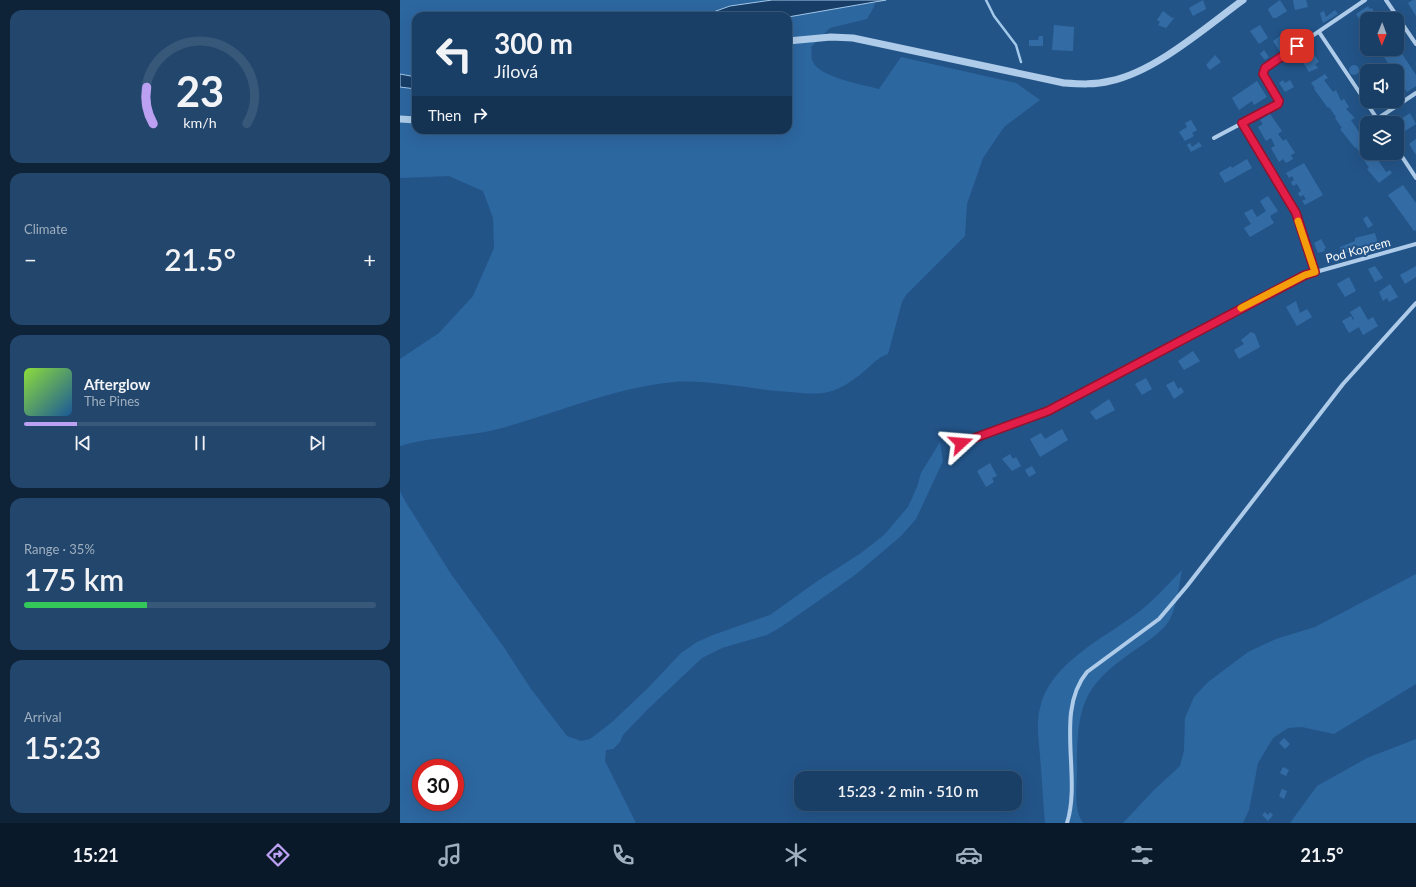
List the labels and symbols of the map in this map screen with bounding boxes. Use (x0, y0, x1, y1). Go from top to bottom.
north arrow (1360, 12, 1404, 56)
pin (1280, 29, 1314, 63)
street label: Pod Kopcem (1324, 234, 1392, 266)
position arrow (940, 422, 982, 464)
speed limit sign: 30 (412, 759, 464, 811)

